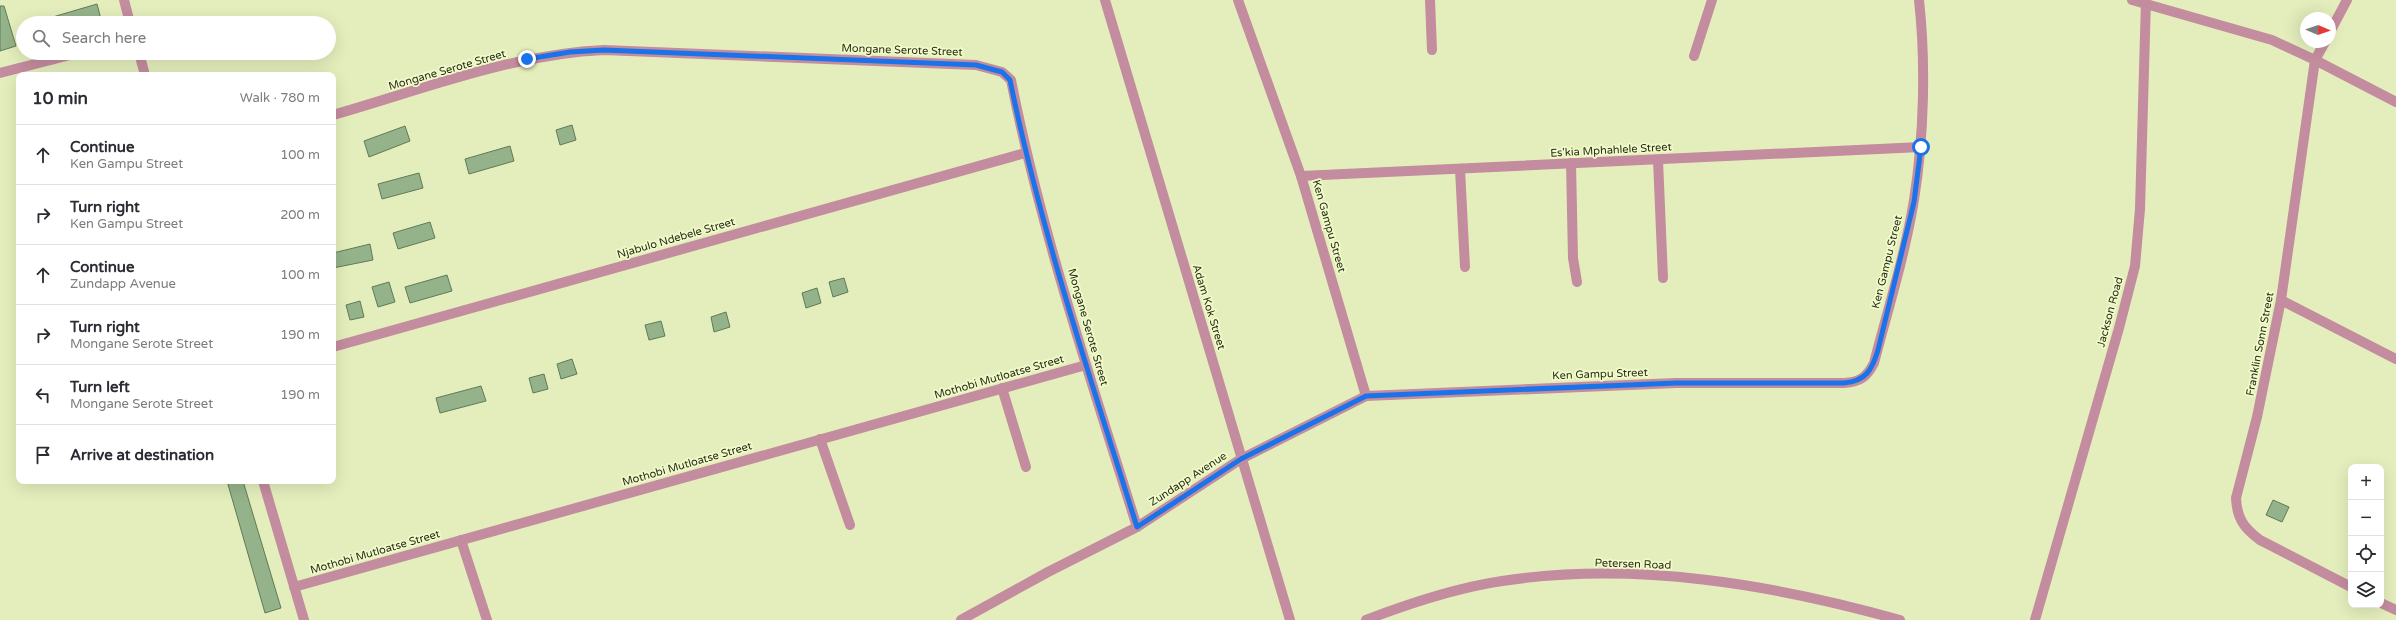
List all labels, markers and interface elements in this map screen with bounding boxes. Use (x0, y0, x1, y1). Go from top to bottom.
north arrow (2300, 12, 2336, 48)
search box (16, 16, 336, 60)
icon: search (30, 27, 52, 49)
text: Search here (62, 29, 146, 47)
street label: Mongane Serote Street (841, 41, 963, 59)
street label: Mongane Serote Street (387, 47, 507, 93)
route end (518, 50, 536, 68)
text: 10 min (32, 88, 88, 109)
text: Walk · 780 m (240, 90, 320, 106)
text: Continue (70, 138, 134, 156)
route start (1912, 138, 1930, 156)
street label: Es'kia Mphahlele Street (1550, 140, 1672, 160)
icon: ahead (32, 144, 54, 166)
text: 100 m (280, 147, 320, 163)
text: Ken Gampu Street (70, 156, 183, 172)
street label: Ken Gampu Street (1310, 178, 1348, 274)
text: Turn right (70, 198, 140, 216)
icon: right (32, 204, 54, 226)
text: 200 m (280, 207, 320, 223)
street label: Ken Gampu Street (1869, 214, 1905, 310)
street label: Njabulo Ndebele Street (616, 215, 736, 261)
text: Ken Gampu Street (70, 216, 183, 232)
text: Continue (70, 258, 134, 276)
street label: Adam Kok Street (1190, 263, 1228, 351)
icon: ahead (32, 264, 54, 286)
text: 100 m (280, 267, 320, 283)
street label: Mongane Serote Street (1065, 267, 1111, 387)
street label: Jackson Road (2094, 275, 2126, 349)
text: Zundapp Avenue (70, 276, 176, 292)
street label: Franklin Sonn Street (2244, 291, 2276, 397)
text: Turn right (70, 318, 140, 336)
icon: right (32, 324, 54, 346)
text: 190 m (280, 327, 320, 343)
text: Mongane Serote Street (70, 336, 213, 352)
street label: Mothobi Mutloatse Street (933, 352, 1065, 402)
street label: Ken Gampu Street (1552, 366, 1648, 382)
text: Turn left (70, 378, 130, 396)
icon: left (32, 384, 54, 406)
text: 190 m (280, 387, 320, 403)
text: Mongane Serote Street (70, 396, 213, 412)
street label: Mothobi Mutloatse Street (621, 439, 753, 489)
icon: arrive (32, 444, 54, 466)
text: Arrive at destination (70, 446, 214, 464)
street label: Zundapp Avenue (1147, 449, 1229, 509)
map controls (2348, 464, 2384, 608)
button: + (2348, 464, 2384, 500)
button: − (2348, 500, 2384, 536)
street label: Mothobi Mutloatse Street (309, 527, 441, 577)
button: locate (2348, 536, 2384, 572)
street label: Petersen Road (1594, 556, 1672, 572)
button: layers (2348, 572, 2384, 608)

